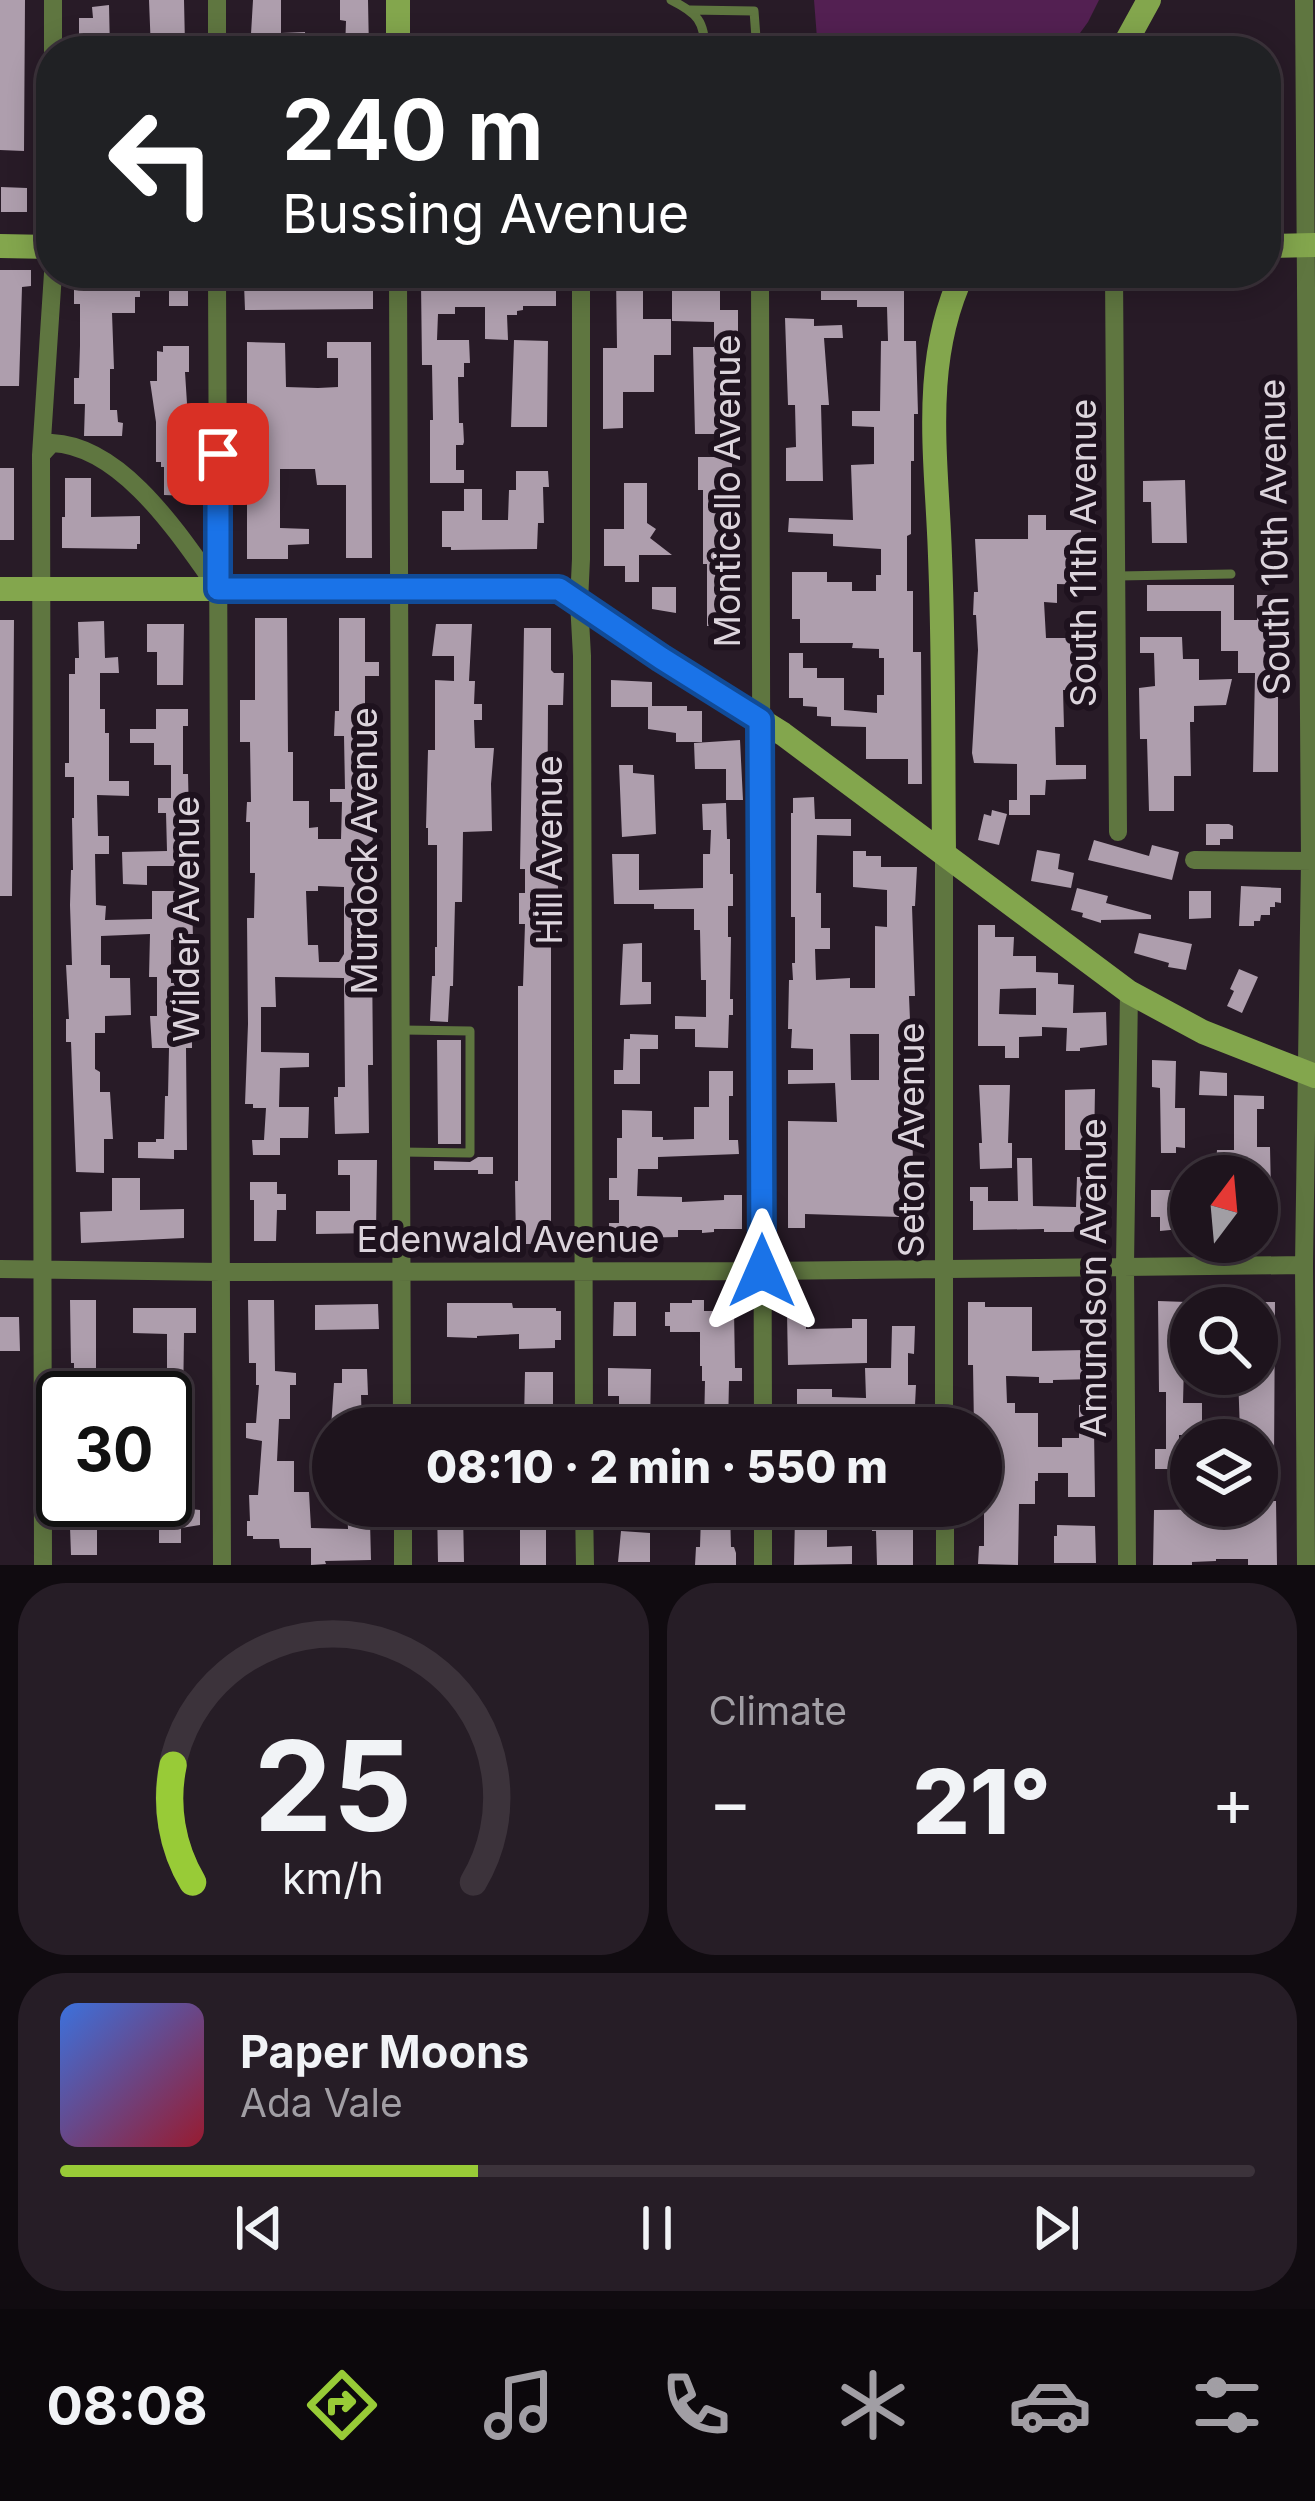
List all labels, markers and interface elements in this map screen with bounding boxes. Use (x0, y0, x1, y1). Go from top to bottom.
text: 240 m (282, 79, 544, 180)
icon: left (84, 84, 240, 240)
text: Bussing Avenue (282, 181, 689, 246)
street label: Monticello Avenue (705, 334, 749, 648)
street label: South 10th Avenue (1249, 378, 1299, 696)
street label: South 11th Avenue (1061, 399, 1105, 707)
pin (167, 403, 269, 505)
icon: arrive (185, 421, 251, 487)
street label: Murdock Avenue (342, 707, 386, 995)
street label: Hill Avenue (527, 755, 571, 945)
street label: Wilder Avenue (164, 796, 208, 1042)
street label: Seton Avenue (889, 1023, 933, 1257)
street label: Amundson Avenue (1071, 1118, 1115, 1438)
north arrow (1170, 1155, 1278, 1263)
map controls (1170, 1155, 1278, 1527)
position arrow (699, 1208, 825, 1334)
street label: Edenwald Avenue (357, 1217, 659, 1261)
button: search (1170, 1287, 1278, 1395)
speed limit sign: 30 (36, 1371, 192, 1527)
button: layers (1170, 1419, 1278, 1527)
text: 08:10 · 2 min · 550 m (426, 1439, 888, 1494)
text: Climate (709, 1687, 847, 1734)
text: 25 (254, 1710, 412, 1861)
text: 21° (912, 1747, 1051, 1856)
text: − (709, 1762, 752, 1842)
text: + (1211, 1762, 1255, 1842)
text: km/h (282, 1852, 384, 1904)
text: Paper Moons (240, 2024, 529, 2079)
text: Ada Vale (240, 2079, 403, 2126)
icon: previous (226, 2195, 292, 2261)
icon: pause (624, 2195, 690, 2261)
icon: next (1023, 2195, 1089, 2261)
icon: directions (300, 2363, 384, 2447)
icon: music (477, 2363, 561, 2447)
icon: phone (654, 2363, 738, 2447)
icon: climate (831, 2363, 915, 2447)
icon: car (1008, 2363, 1092, 2447)
icon: filters (1185, 2363, 1269, 2447)
text: 08:08 (46, 2373, 208, 2438)

